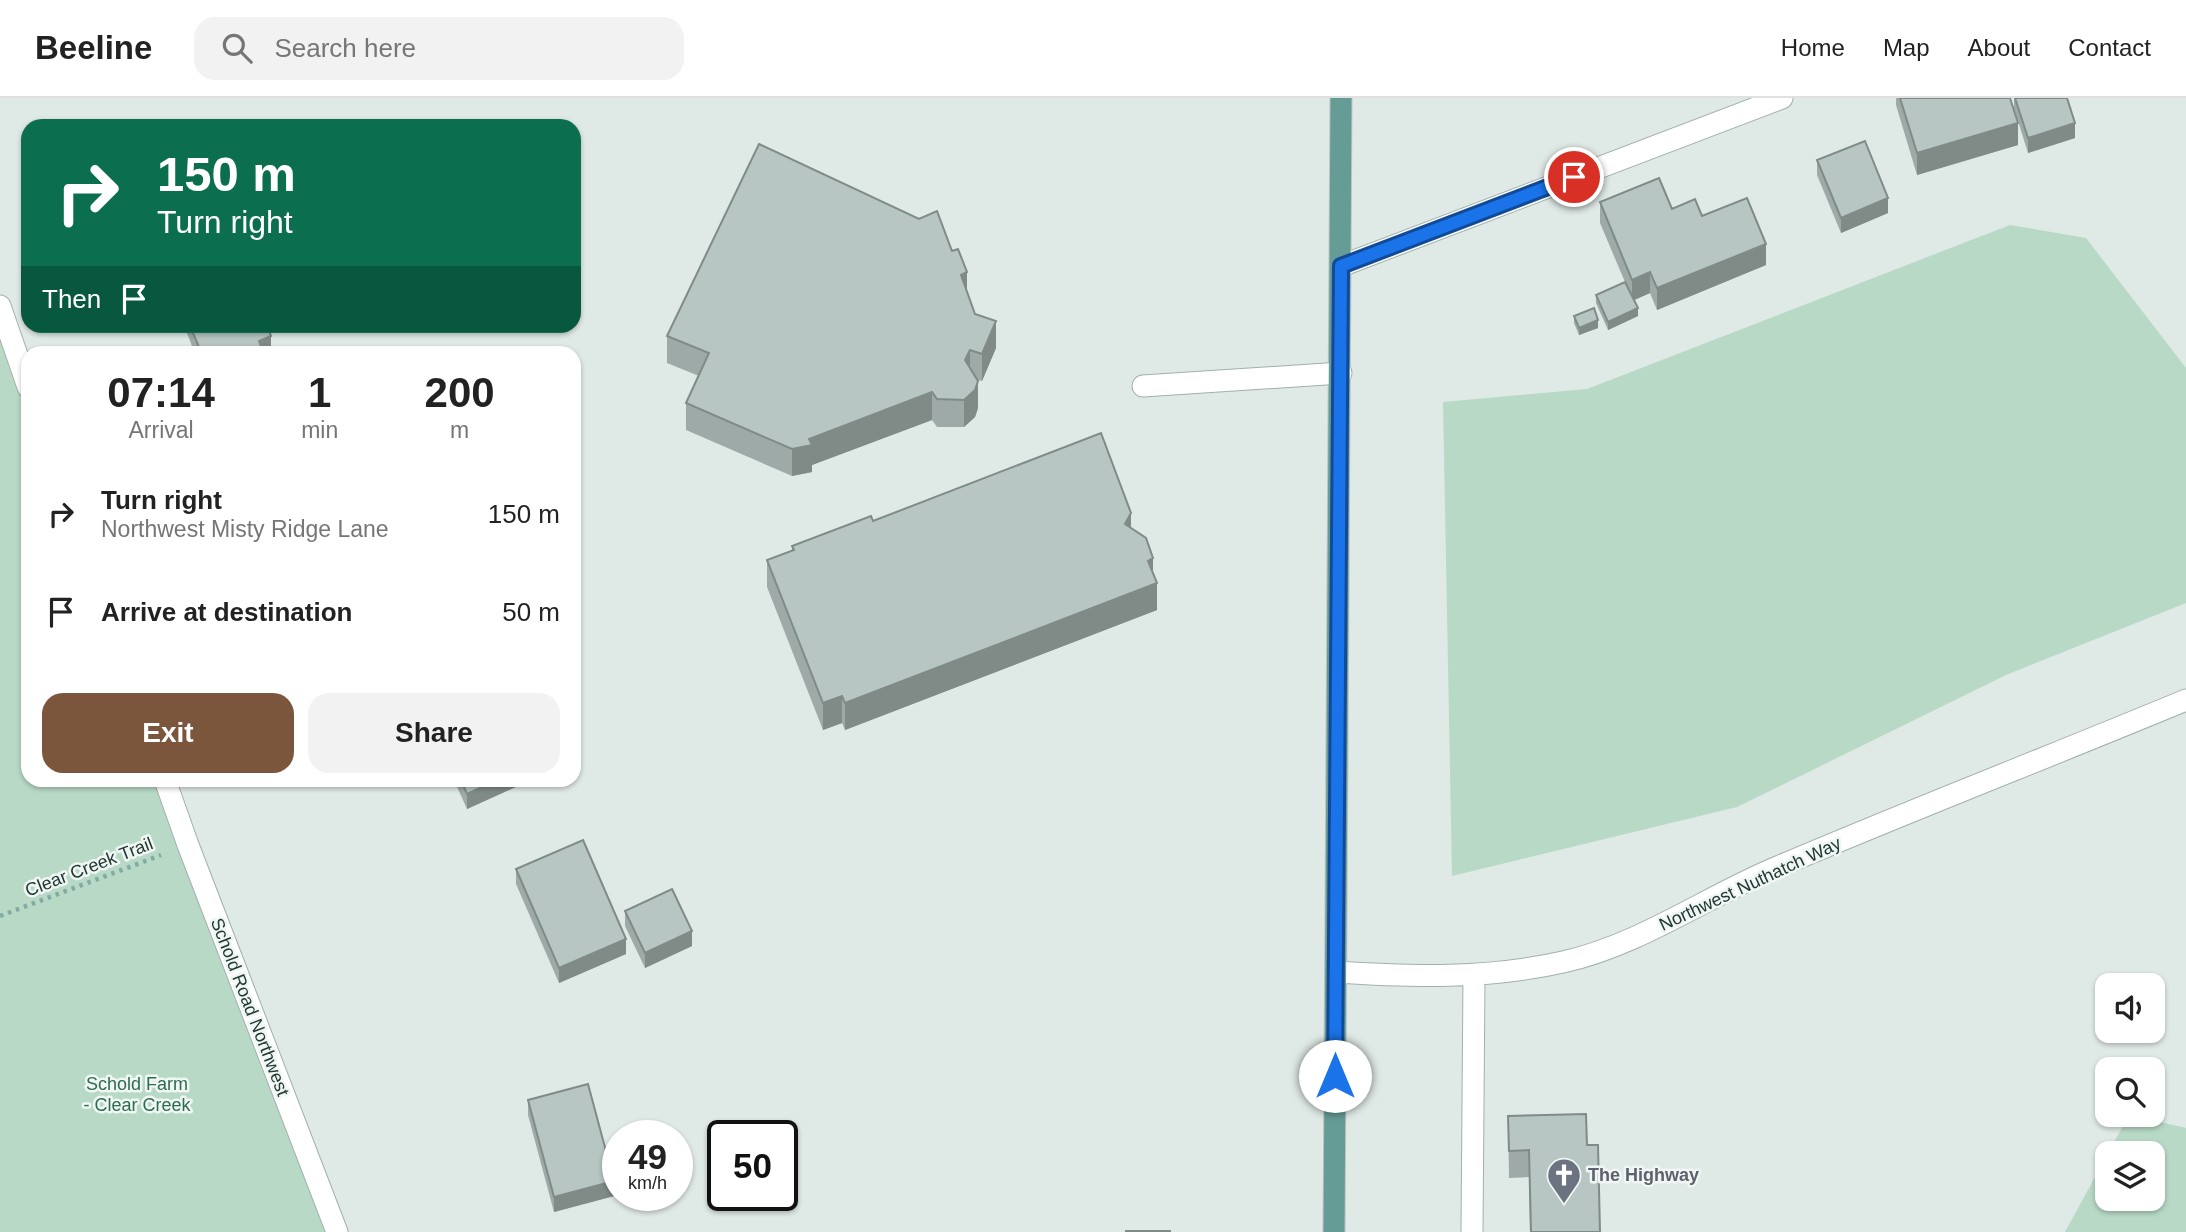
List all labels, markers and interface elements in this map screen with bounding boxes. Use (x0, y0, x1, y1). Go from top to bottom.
search box (194, 17, 684, 80)
text: Beeline (35, 29, 152, 66)
icon: search (218, 29, 256, 67)
text: Search here (274, 33, 416, 63)
text: Home (1781, 34, 1845, 61)
text: Map (1883, 34, 1930, 61)
text: About (1968, 34, 2030, 61)
text: Contact (2068, 34, 2151, 61)
icon: right (42, 147, 133, 238)
text: 150 m (157, 147, 296, 201)
pin (1544, 147, 1604, 207)
icon: arrive (1555, 158, 1593, 196)
text: Turn right (157, 204, 293, 240)
icon: arrive (115, 280, 153, 318)
text: Then (42, 284, 101, 314)
text: 07:14 (107, 369, 215, 416)
text: 1 (308, 369, 331, 416)
text: 200 (425, 369, 495, 416)
text: Arrival (128, 417, 194, 443)
text: min (301, 417, 338, 443)
text: m (450, 417, 469, 443)
text: Turn right (101, 485, 222, 515)
icon: right (42, 495, 80, 533)
text: 150 m (488, 499, 560, 529)
text: Northwest Misty Ridge Lane (101, 516, 389, 542)
icon: arrive (42, 593, 80, 631)
text: Arrive at destination (101, 597, 352, 627)
text: 50 m (502, 597, 560, 627)
button: Exit (42, 693, 294, 773)
button: Share (308, 693, 560, 773)
street label: Clear Creek Trail (22, 833, 156, 901)
street label: Northwest Nuthatch Way (1656, 833, 1844, 935)
street label: Schold Road Northwest (207, 915, 293, 1099)
map controls (2095, 973, 2165, 1211)
button: sound (2095, 973, 2165, 1043)
position arrow (1298, 1039, 1372, 1113)
button: search (2095, 1057, 2165, 1127)
park label: Schold Farm - Clear Creek (83, 1074, 192, 1115)
speed limit sign: 50 (707, 1120, 798, 1211)
text: 49 (628, 1137, 667, 1176)
button: layers (2095, 1141, 2165, 1211)
church icon: The Highway (1545, 1156, 1583, 1205)
place label: The Highway (1588, 1165, 1699, 1185)
text: km/h (628, 1173, 667, 1193)

